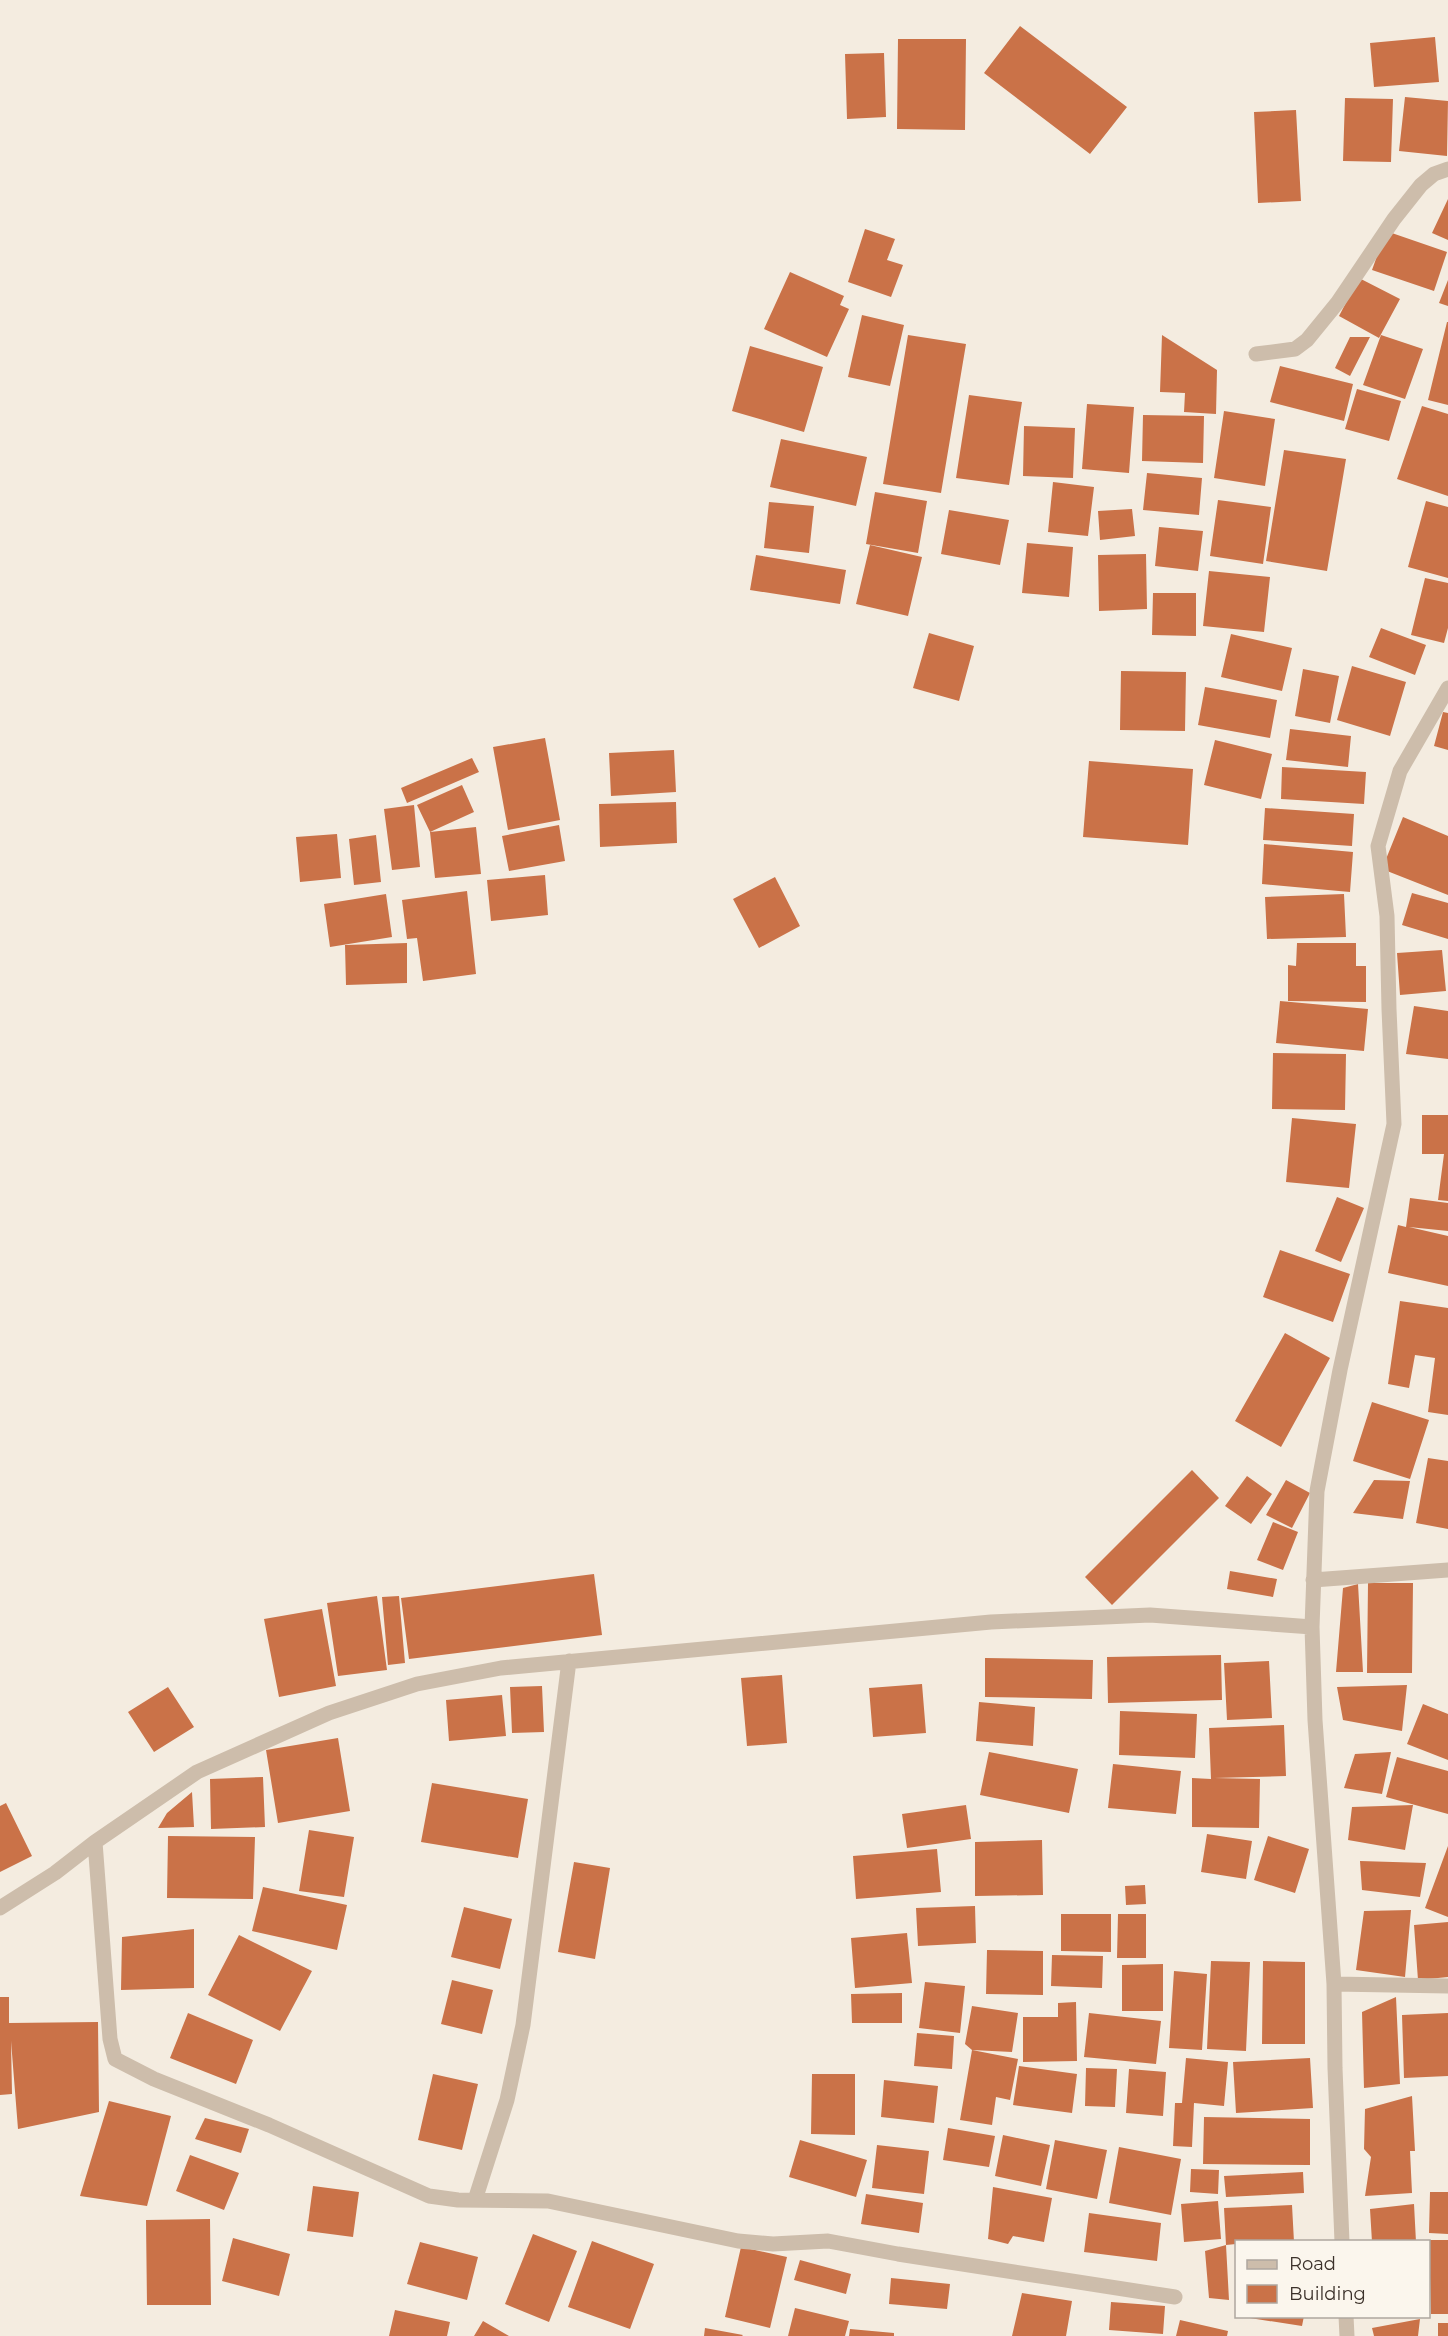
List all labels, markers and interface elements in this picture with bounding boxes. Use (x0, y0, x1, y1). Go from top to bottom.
legend (1235, 2240, 1430, 2318)
text: Road (1289, 2253, 1336, 2275)
text: Building (1289, 2283, 1366, 2305)

